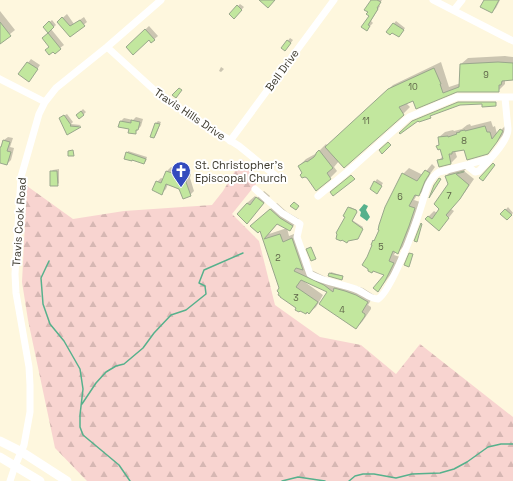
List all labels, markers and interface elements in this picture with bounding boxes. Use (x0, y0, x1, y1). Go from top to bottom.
street label: Bell Drive (262, 46, 302, 94)
house number: 9 (483, 69, 489, 81)
house number: 10 (408, 81, 418, 93)
street label: Travis Hills Drive (152, 85, 228, 143)
house number: 11 (362, 115, 370, 127)
house number: 8 (461, 135, 467, 147)
place label: St. Christopher’s Episcopal Church (195, 158, 287, 185)
church icon: St. Christopher’s Episcopal Church (170, 160, 192, 188)
street label: Travis Cook Road (9, 177, 29, 267)
house number: 7 (446, 190, 452, 202)
house number: 6 (397, 191, 403, 203)
house number: 5 (378, 241, 384, 253)
house number: 2 (275, 252, 281, 264)
house number: 3 (293, 292, 299, 304)
house number: 4 (339, 304, 345, 316)

